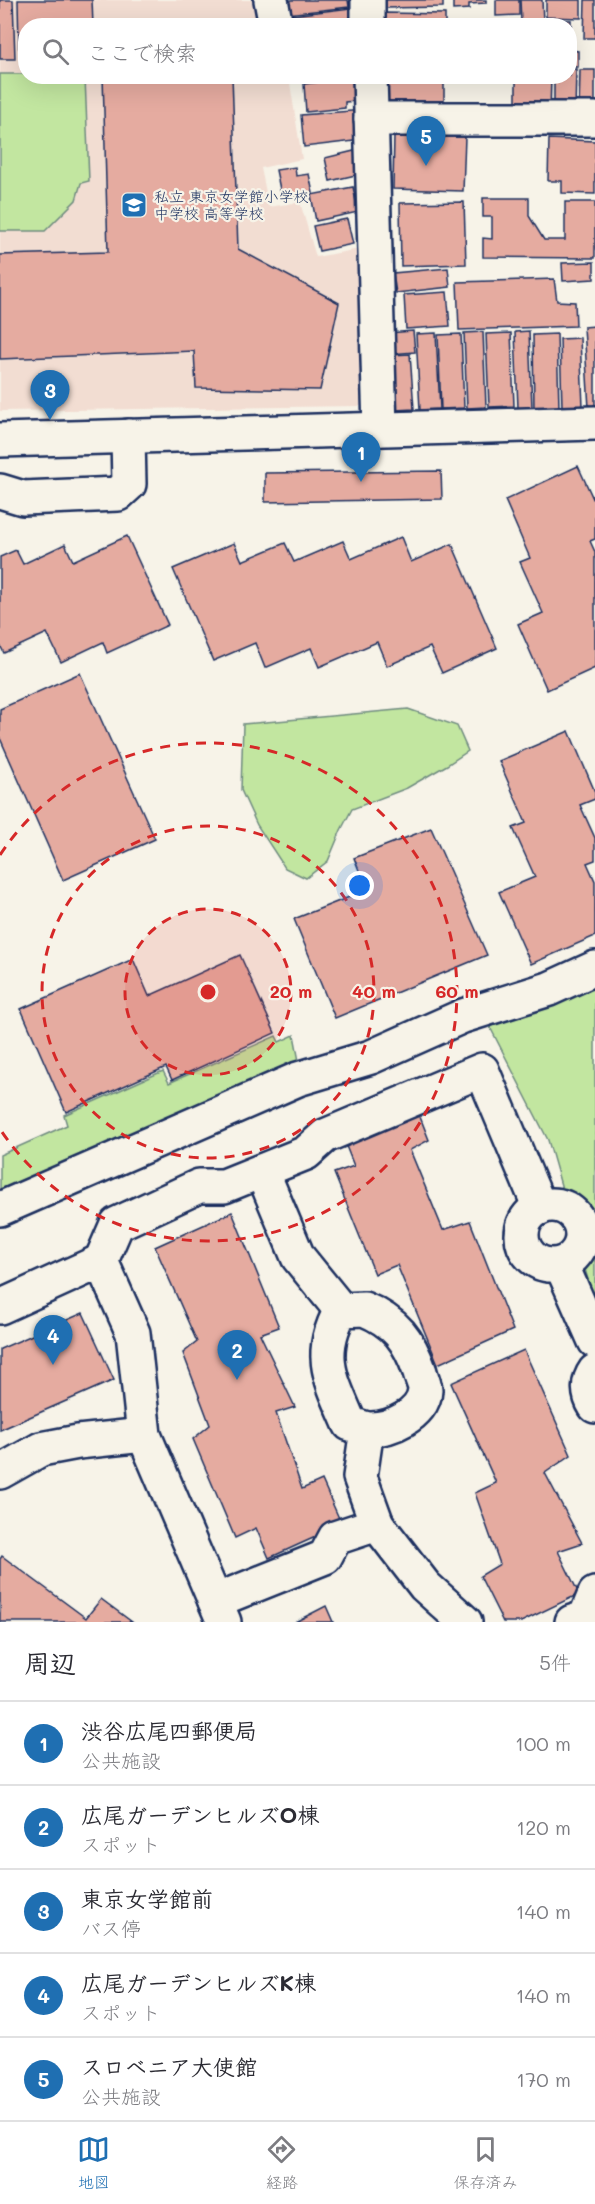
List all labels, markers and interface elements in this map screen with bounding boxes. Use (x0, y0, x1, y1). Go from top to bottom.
search box (18, 18, 577, 84)
icon: search (39, 35, 72, 68)
text: ここで検索 (87, 38, 197, 67)
pin: 5 (406, 116, 446, 166)
place label: 私立 東京女学館小学校 中学校 高等学校 (154, 186, 309, 223)
school or university icon: 私立 東京女学館小学校 中学校 高等学校 (119, 190, 149, 220)
pin: 3 (31, 370, 70, 420)
pin: 1 (342, 432, 380, 482)
your location (345, 871, 374, 900)
text: 20 m (270, 979, 312, 1003)
text: 40 m (352, 979, 396, 1003)
text: 60 m (435, 979, 479, 1003)
centre of rings (198, 982, 218, 1002)
pin: 4 (34, 1316, 72, 1365)
pin: 2 (218, 1330, 256, 1380)
text: 周辺 (24, 1646, 76, 1680)
text: 5件 (539, 1649, 571, 1675)
text: 渋谷広尾四郵便局 (81, 1716, 257, 1745)
text: 1 (39, 1730, 48, 1756)
text: 100 m (515, 1730, 571, 1756)
text: 公共施設 (81, 1747, 161, 1773)
text: 広尾ガーデンヒルズO棟 (81, 1800, 319, 1829)
text: 2 (38, 1814, 49, 1840)
text: 120 m (516, 1814, 571, 1840)
text: スポット (81, 1831, 161, 1857)
text: 東京女学館前 (81, 1884, 213, 1913)
text: 3 (38, 1898, 50, 1924)
text: 140 m (516, 1898, 571, 1924)
text: バス停 (81, 1915, 141, 1941)
text: 広尾ガーデンヒルズK棟 (81, 1968, 316, 1997)
text: 4 (37, 1982, 50, 2008)
text: 140 m (516, 1982, 571, 2008)
text: スポット (81, 1999, 161, 2025)
text: スロベニア大使館 (81, 2052, 257, 2081)
text: 5 (38, 2066, 49, 2092)
text: 170 m (516, 2066, 571, 2092)
text: 公共施設 (81, 2083, 161, 2109)
tab: 地図 (77, 2133, 110, 2193)
tab: 経路 (265, 2133, 298, 2193)
tab: 保存済み (453, 2133, 517, 2193)

